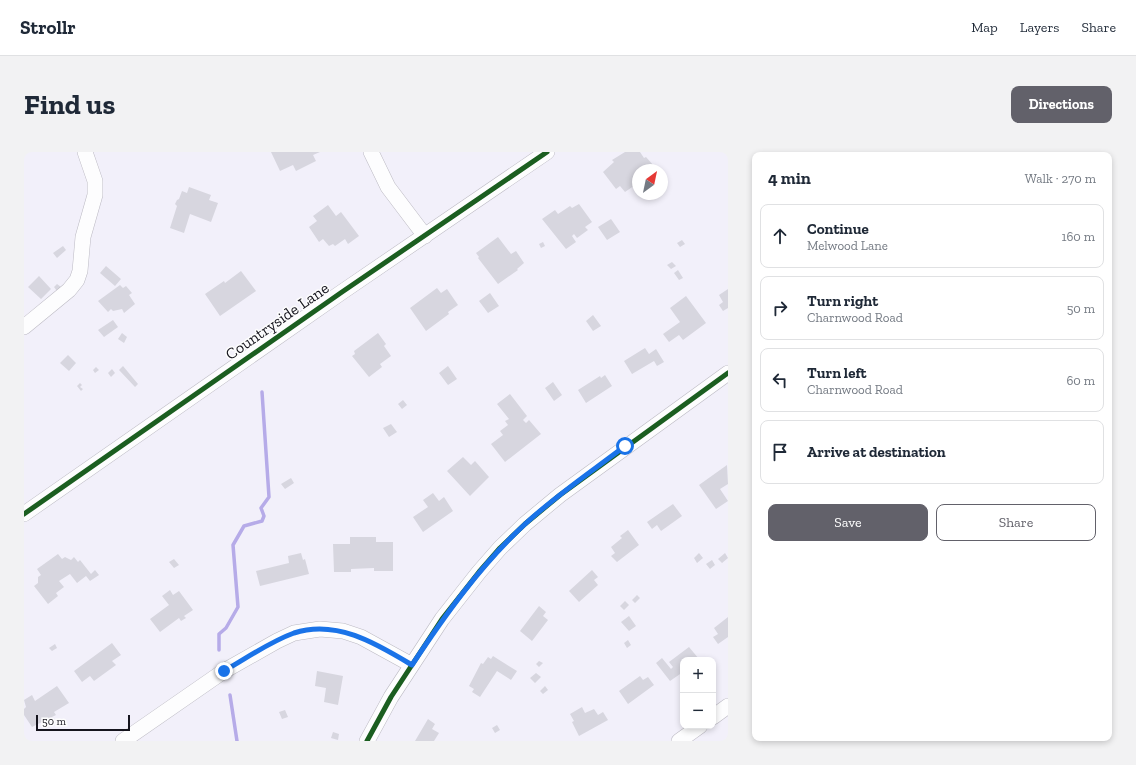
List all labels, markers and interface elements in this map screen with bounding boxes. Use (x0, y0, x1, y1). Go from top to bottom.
text: Strollr (20, 16, 76, 39)
text: Map (971, 19, 998, 36)
text: Layers (1020, 19, 1059, 36)
text: Share (1081, 19, 1116, 36)
button: Directions (1011, 86, 1112, 123)
text: Find us (24, 88, 115, 121)
north arrow (632, 164, 668, 200)
text: 4 min (768, 168, 811, 188)
text: Walk · 270 m (1025, 171, 1096, 186)
text: Continue (807, 220, 869, 238)
icon: ahead (769, 225, 791, 247)
text: 160 m (1061, 229, 1095, 244)
text: Melwood Lane (807, 238, 888, 253)
street label: Countryside Lane (222, 278, 332, 364)
text: Turn right (807, 292, 878, 310)
icon: right (769, 297, 791, 319)
text: 50 m (1067, 301, 1095, 316)
text: Charnwood Road (807, 310, 903, 325)
text: Turn left (807, 364, 867, 382)
icon: left (769, 369, 791, 391)
text: 60 m (1066, 373, 1095, 388)
text: Charnwood Road (807, 382, 903, 397)
route start (616, 437, 634, 455)
icon: arrive (769, 441, 791, 463)
text: Arrive at destination (807, 443, 946, 461)
button: Save (768, 504, 928, 541)
button: Share (936, 504, 1096, 541)
map controls (680, 657, 716, 729)
button: + (680, 657, 716, 693)
route end (215, 662, 233, 680)
button: − (680, 693, 716, 729)
scale bar (36, 713, 130, 732)
text: 50 m (42, 715, 66, 728)

